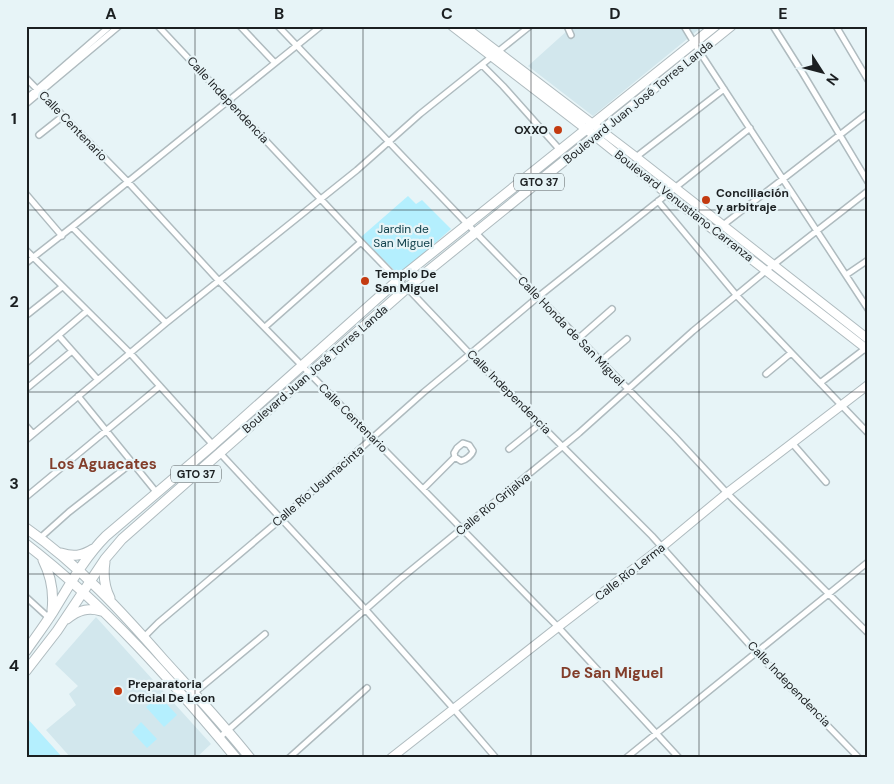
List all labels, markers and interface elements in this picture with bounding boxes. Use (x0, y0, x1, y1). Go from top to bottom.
text: A (105, 3, 117, 24)
text: B (274, 3, 284, 24)
text: C (441, 3, 453, 24)
text: D (609, 3, 621, 24)
text: E (778, 3, 788, 24)
street label: Boulevard Juan José Torres Landa (560, 37, 716, 167)
north arrow (796, 48, 846, 98)
street label: Calle Independencia (184, 53, 272, 147)
text: N (822, 70, 843, 89)
street label: Calle Centenario (35, 87, 111, 165)
text: 1 (11, 108, 17, 129)
place label: OXXO (514, 122, 548, 138)
marker: OXXO (552, 124, 564, 136)
street label: Boulevard Venustiano Carranza (611, 147, 757, 265)
road number: GTO 37 (514, 173, 564, 190)
place label: Conciliación y arbitraje (716, 185, 789, 215)
marker: Conciliación y arbitraje (700, 194, 712, 206)
park label: Jardin de San Miguel (373, 221, 433, 251)
place label: Templo De San Miguel (375, 266, 438, 296)
street label: Calle Honda de San Miguel (514, 273, 628, 389)
marker: Templo De San Miguel (359, 275, 371, 287)
text: 2 (9, 291, 19, 312)
street label: Boulevard Juan José Torres Landa (239, 301, 391, 437)
street label: Calle Independencia (463, 346, 555, 438)
street label: Calle Centenario (315, 380, 391, 456)
street label: Calle Río Usumacinta (269, 442, 367, 530)
district label: Los Aguacates (49, 454, 157, 474)
road number: GTO 37 (171, 466, 221, 482)
street label: Calle Río Grijalva (452, 469, 534, 539)
text: 3 (9, 473, 19, 494)
street label: Calle Río Lerma (592, 539, 668, 605)
street label: Calle Independencia (744, 638, 834, 730)
text: 4 (9, 655, 19, 676)
district label: De San Miguel (561, 663, 663, 683)
place label: Preparatoria Oficial De Leon (128, 676, 215, 706)
marker: Preparatoria Oficial De Leon (112, 685, 124, 697)

